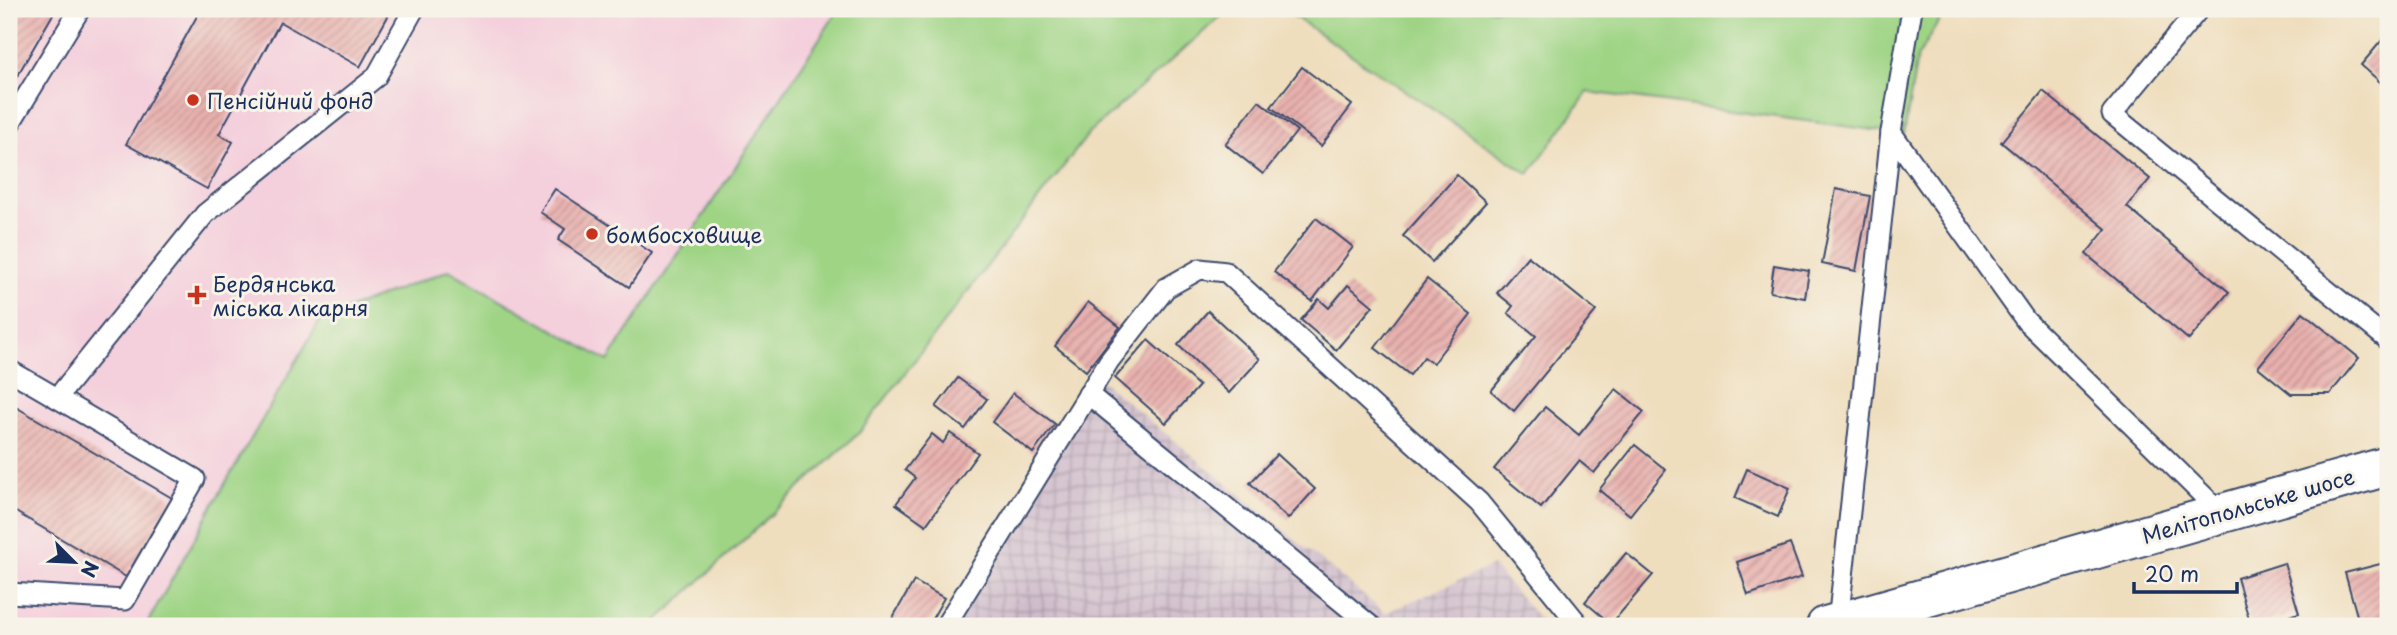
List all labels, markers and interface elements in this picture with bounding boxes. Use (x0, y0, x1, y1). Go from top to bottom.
place label: Пенсійний фонд (207, 84, 373, 116)
marker: Пенсійний фонд (185, 92, 201, 108)
place label: бомбосховище (606, 218, 762, 250)
marker: бомбосховище (584, 226, 600, 242)
place label: Бердянська міська лікарня (213, 267, 368, 323)
marker: Бердянська міська лікарня (187, 285, 207, 305)
street label: Мелітопольське шосе (2138, 459, 2358, 551)
north arrow (38, 526, 108, 596)
scale bar (2134, 551, 2238, 595)
text: N (75, 557, 106, 582)
text: 20 m (2145, 557, 2199, 589)

